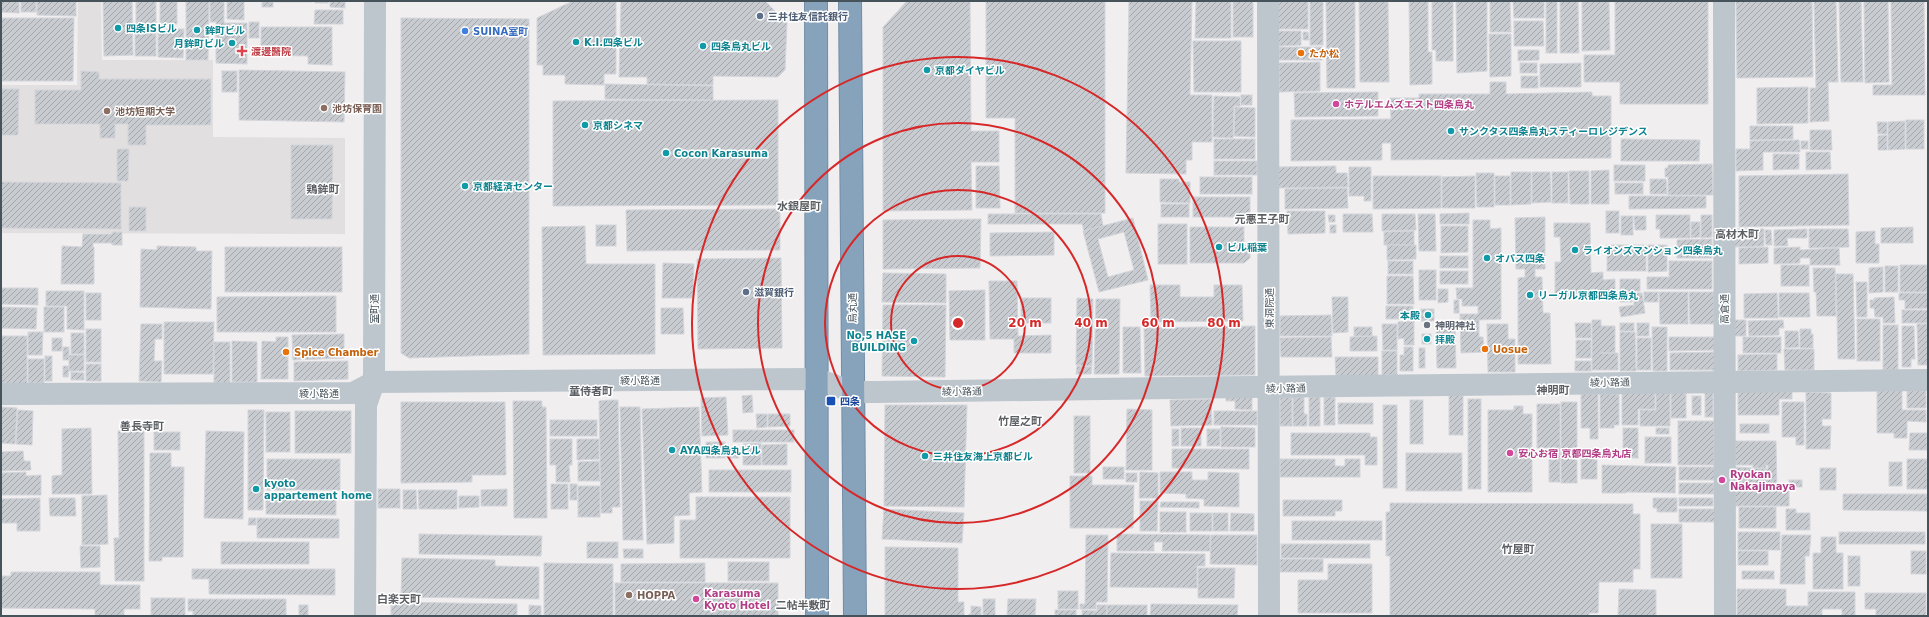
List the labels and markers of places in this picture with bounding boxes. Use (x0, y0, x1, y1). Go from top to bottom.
marker: 三井住友信託銀行 (755, 11, 765, 21)
place label: 三井住友信託銀行 (768, 11, 848, 22)
marker: 四条ISビル (113, 23, 123, 33)
place label: 四条ISビル (126, 23, 177, 34)
marker: 鉾町ビル (192, 25, 202, 35)
place label: 鉾町ビル (205, 25, 245, 36)
marker: SUINA室町 (460, 26, 470, 36)
place label: SUINA室町 (473, 26, 528, 37)
marker: K.I.四条ビル (571, 37, 581, 47)
place label: K.I.四条ビル (584, 37, 643, 48)
place label: 月鉾町ビル (174, 38, 224, 49)
marker: 月鉾町ビル (227, 38, 237, 48)
marker: 四条烏丸ビル (698, 41, 708, 51)
place label: 四条烏丸ビル (711, 41, 771, 52)
marker: 渡邊醫院 (236, 45, 248, 57)
place label: 渡邊醫院 (251, 46, 291, 57)
marker: たか松 (1296, 48, 1306, 58)
place label: たか松 (1309, 48, 1339, 59)
marker: 京都ダイヤビル (922, 65, 932, 75)
place label: 京都ダイヤビル (935, 65, 1005, 76)
marker: ホテルエムズエスト四条烏丸 (1331, 99, 1341, 109)
place label: ホテルエムズエスト四条烏丸 (1344, 99, 1474, 110)
marker: 池坊保育園 (319, 103, 329, 113)
place label: 池坊保育園 (332, 103, 382, 114)
marker: 池坊短期大学 (102, 106, 112, 116)
place label: 池坊短期大学 (115, 106, 175, 117)
marker: 京都シネマ (580, 120, 590, 130)
place label: 京都シネマ (593, 120, 643, 131)
marker: サンクタス四条烏丸スティーロレジデンス (1446, 126, 1456, 136)
place label: サンクタス四条烏丸スティーロレジデンス (1459, 126, 1648, 137)
marker: Cocon Karasuma (661, 148, 671, 158)
place label: Cocon Karasuma (674, 148, 768, 159)
marker: 京都経済センター (460, 181, 470, 191)
place label: 京都経済センター (473, 181, 553, 192)
marker: ビル稲葉 (1214, 242, 1224, 252)
place label: ビル稲葉 (1227, 242, 1267, 253)
marker: ライオンズマンション四条烏丸 (1570, 245, 1580, 255)
place label: ライオンズマンション四条烏丸 (1583, 245, 1723, 256)
marker: オパス四条 (1482, 253, 1492, 263)
place label: オパス四条 (1495, 253, 1545, 264)
marker: 滋賀銀行 (741, 287, 751, 297)
place label: 滋賀銀行 (754, 287, 794, 298)
marker: リーガル京都四条烏丸 (1525, 290, 1535, 300)
place label: リーガル京都四条烏丸 (1538, 290, 1638, 301)
place label: 本殿 (1399, 310, 1420, 321)
marker: 本殿 (1423, 310, 1433, 320)
centre of rings (951, 316, 965, 330)
marker: 神明神社 (1422, 320, 1432, 330)
place label: 神明神社 (1435, 320, 1476, 331)
place label: No,5 HASE BUILDING (846, 330, 906, 353)
marker: 拝殿 (1422, 334, 1432, 344)
place label: 拝殿 (1435, 334, 1455, 345)
marker: No,5 HASE BUILDING (909, 336, 919, 346)
marker: Uosue (1480, 344, 1490, 354)
place label: Uosue (1493, 344, 1528, 355)
marker: Spice Chamber (281, 347, 291, 357)
place label: Spice Chamber (294, 347, 379, 358)
marker: 四条 (825, 395, 837, 407)
place label: 四条 (840, 396, 860, 407)
marker: AYA四条烏丸ビル (667, 445, 677, 455)
place label: AYA四条烏丸ビル (680, 445, 761, 456)
marker: 安心お宿 京都四条烏丸店 (1505, 448, 1515, 458)
place label: 安心お宿 京都四条烏丸店 (1518, 448, 1631, 459)
marker: 三井住友海上京都ビル (920, 451, 930, 461)
place label: 三井住友海上京都ビル (933, 451, 1033, 462)
place label: Ryokan Nakajimaya (1730, 469, 1796, 492)
marker: Ryokan Nakajimaya (1717, 475, 1727, 485)
place label: kyoto appartement home (264, 478, 372, 501)
marker: kyoto appartement home (251, 484, 261, 494)
place label: Karasuma Kyoto Hotel (704, 588, 770, 611)
marker: HOPPA (624, 590, 634, 600)
place label: HOPPA (637, 590, 676, 601)
marker: Karasuma Kyoto Hotel (691, 594, 701, 604)

